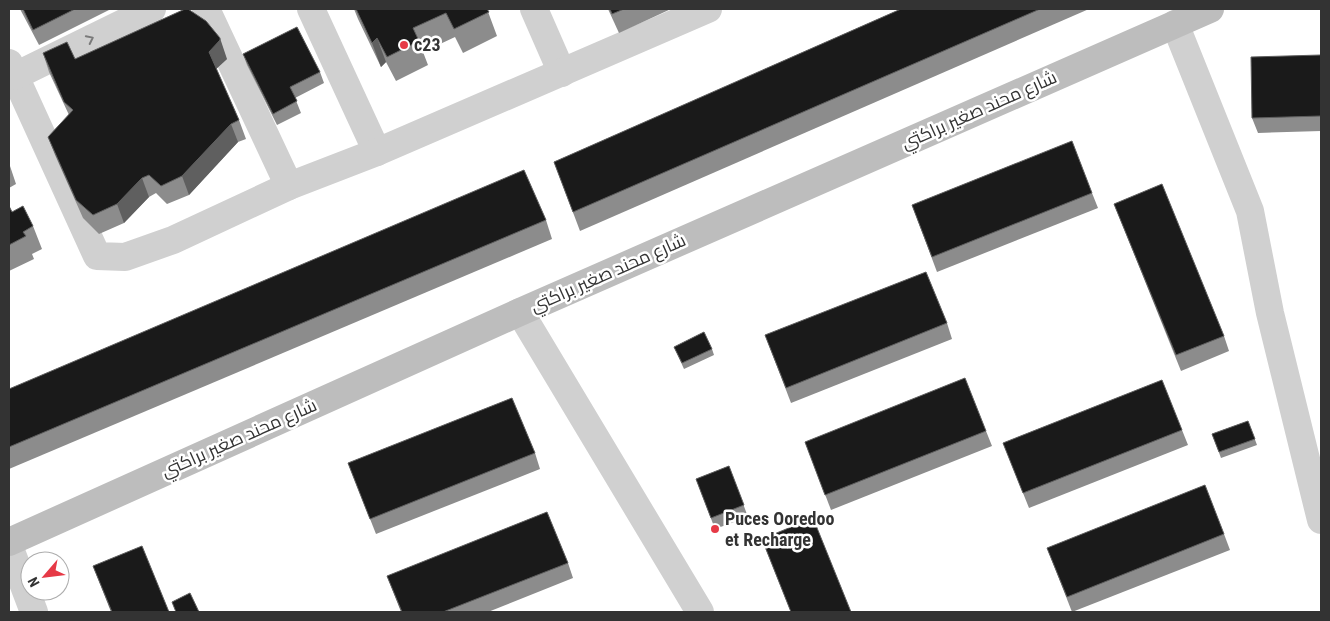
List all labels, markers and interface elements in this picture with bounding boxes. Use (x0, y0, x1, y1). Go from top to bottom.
place label: c23 (414, 34, 440, 55)
one-way arrow (85, 35, 94, 45)
marker: c23 (398, 39, 410, 51)
street label: شارع محند صغير براكتي (898, 66, 1061, 157)
street label: شارع محند صغير براكتي (527, 229, 690, 320)
street label: شارع محند صغير براكتي (158, 394, 321, 485)
place label: Puces Ooredoo et Recharge (725, 508, 834, 550)
marker: Puces Ooredoo et Recharge (709, 523, 721, 535)
north arrow (20, 551, 70, 601)
text: N (24, 575, 43, 590)

